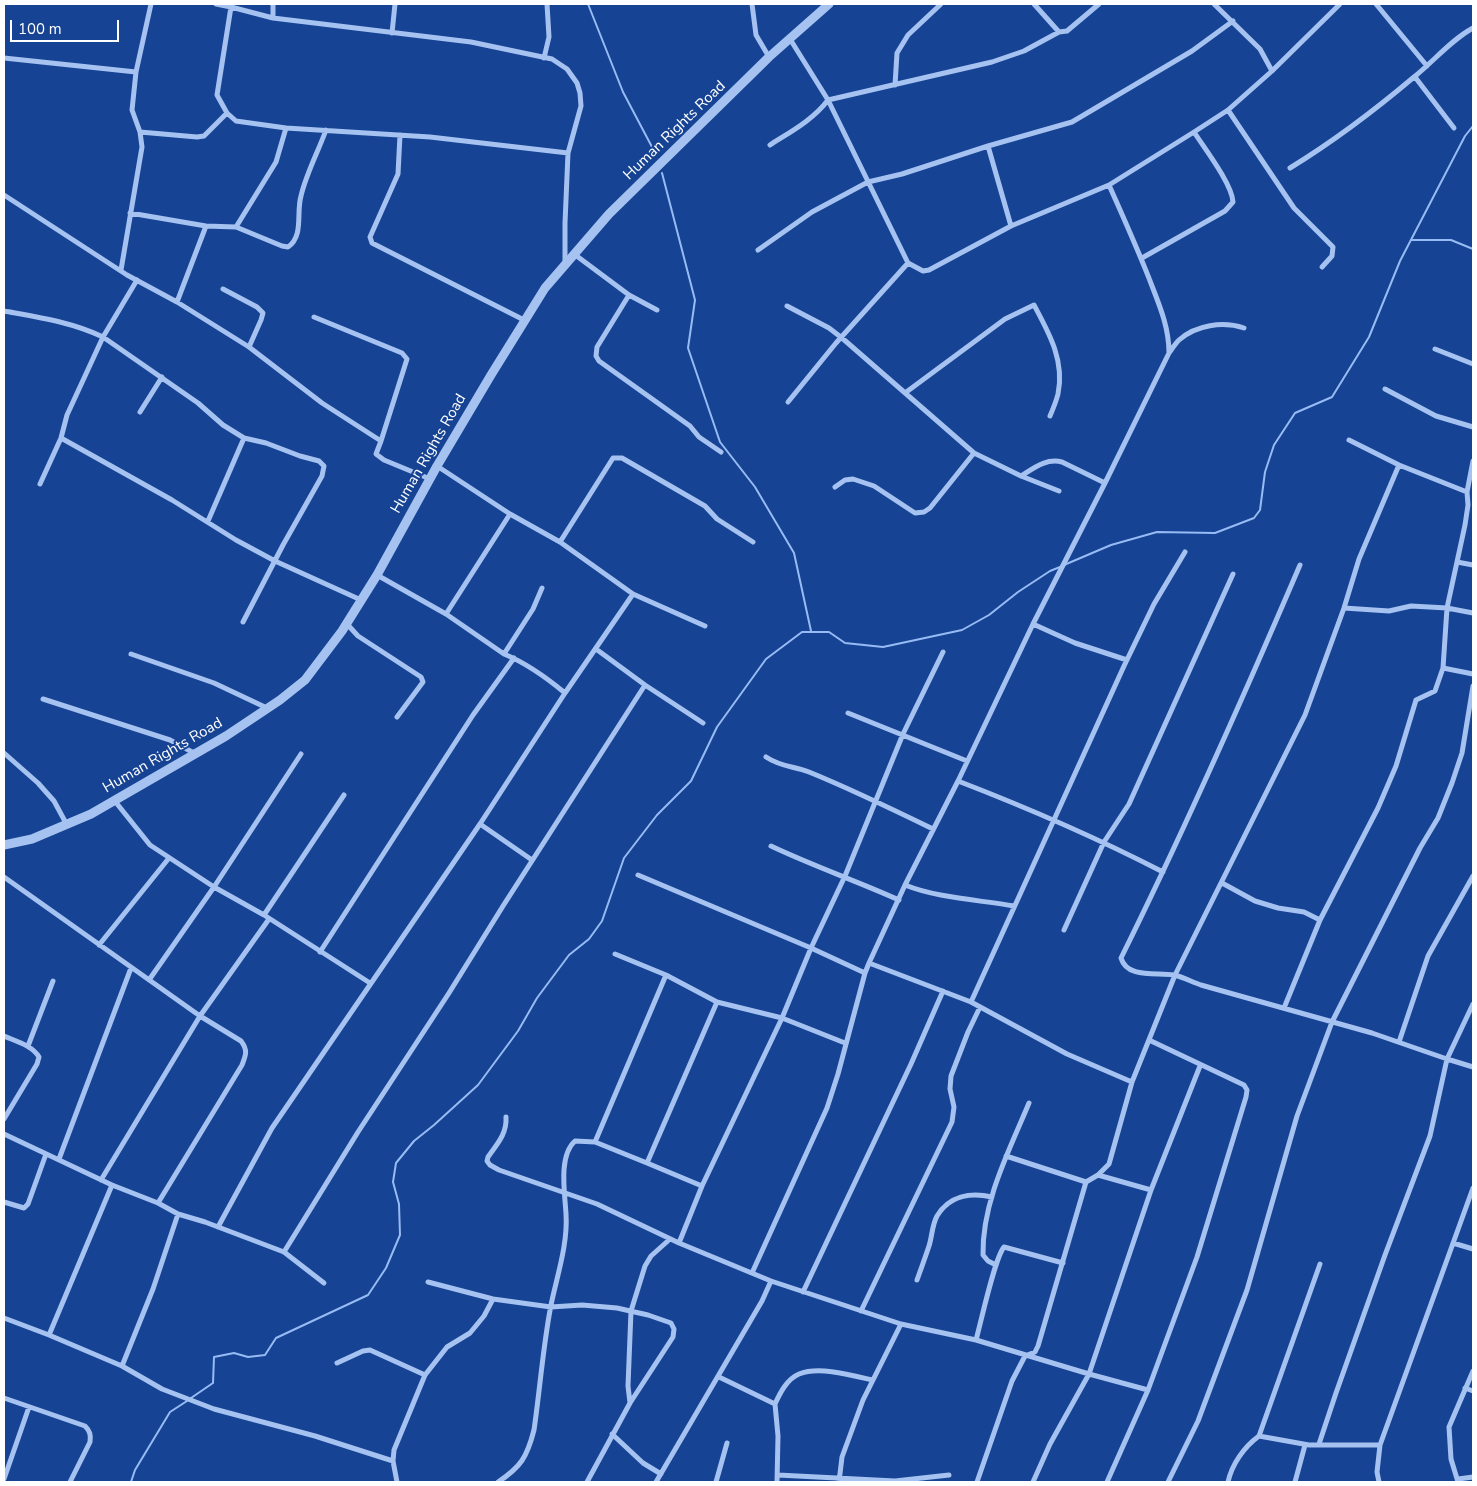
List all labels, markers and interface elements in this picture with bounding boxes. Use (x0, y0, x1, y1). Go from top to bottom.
scale bar (12, 10, 121, 42)
text: 100 m (18, 19, 62, 39)
street label: Human Rights Road (620, 78, 730, 184)
street label: Human Rights Road (387, 391, 471, 517)
street label: Human Rights Road (100, 714, 226, 798)

